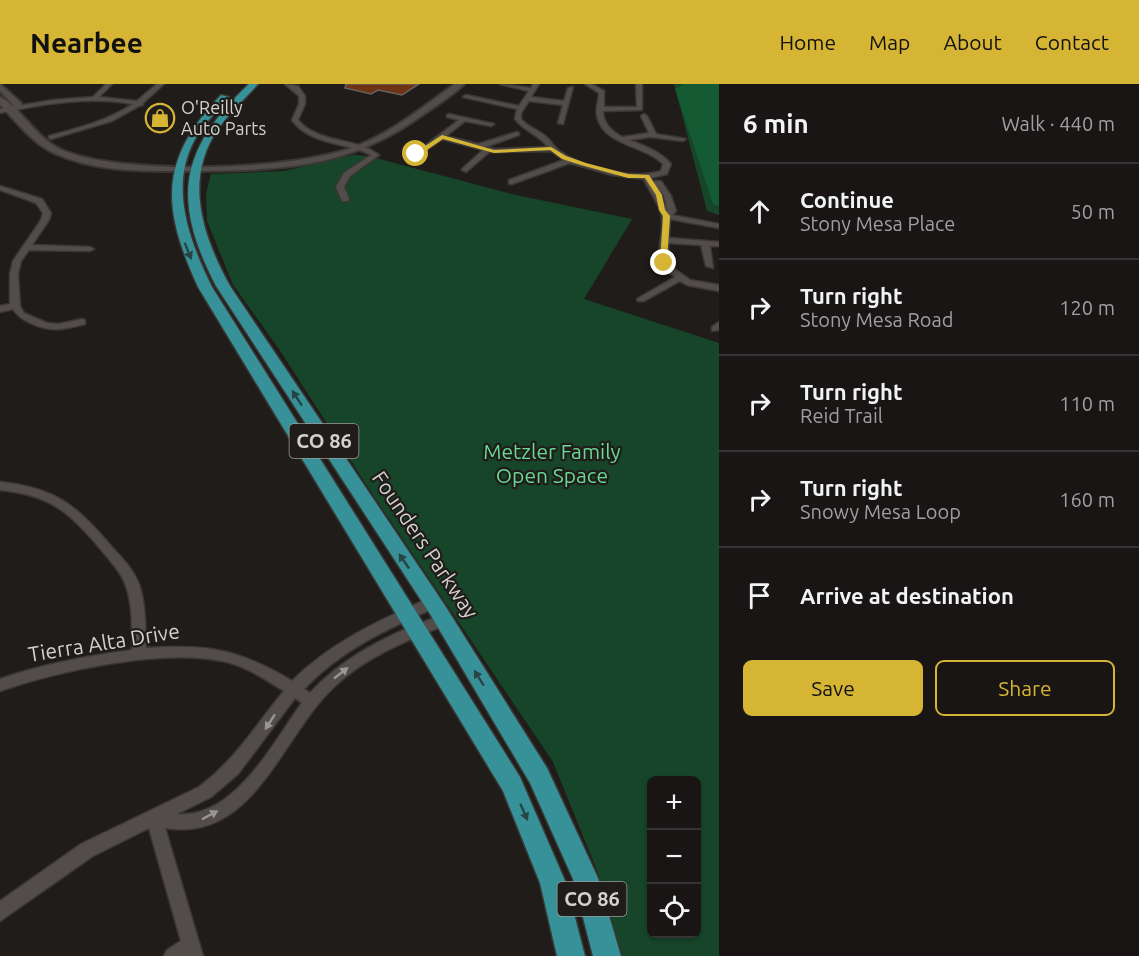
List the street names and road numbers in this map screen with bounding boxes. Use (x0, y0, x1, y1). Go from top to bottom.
road number: CO 86 (290, 424, 358, 458)
street label: Founders Parkway (368, 466, 484, 622)
street label: Tierra Alta Drive (26, 618, 181, 666)
road number: CO 86 (558, 882, 626, 916)

